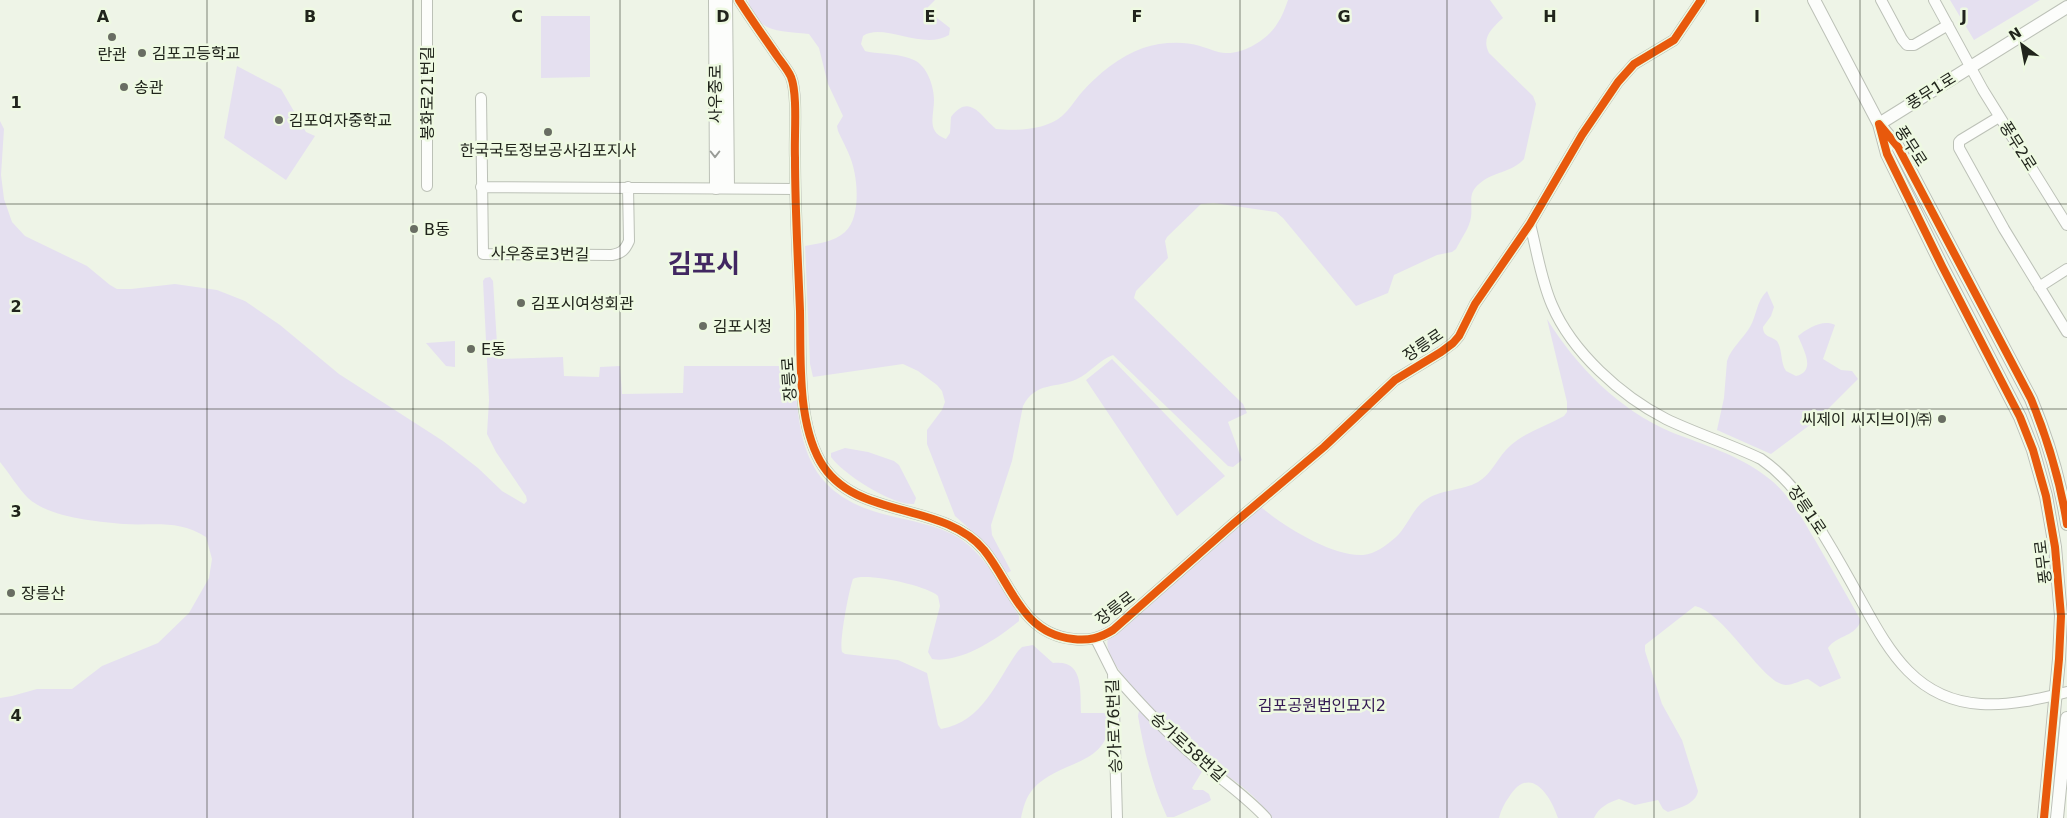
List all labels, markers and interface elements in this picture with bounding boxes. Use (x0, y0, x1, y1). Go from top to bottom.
text: A (97, 7, 110, 26)
text: B (304, 7, 316, 26)
text: C (511, 7, 523, 26)
text: D (716, 7, 730, 26)
text: E (925, 7, 935, 26)
text: F (1132, 7, 1142, 26)
text: G (1337, 7, 1351, 26)
text: H (1543, 7, 1557, 26)
text: I (1754, 7, 1760, 26)
text: J (1960, 7, 1967, 26)
north arrow (1997, 20, 2047, 70)
text: N (2006, 24, 2024, 44)
marker: 란관 (106, 31, 118, 43)
place label: 김포고등학교 (152, 44, 240, 63)
place label: 란관 (97, 45, 127, 64)
street label: 봉화로21번길 (418, 46, 437, 140)
marker: 김포고등학교 (136, 47, 148, 59)
street label: 사우중로 (706, 64, 725, 123)
street label: 풍무1로 (1903, 68, 1959, 113)
place label: 송관 (134, 78, 164, 97)
marker: 송관 (118, 81, 130, 93)
text: 1 (10, 93, 22, 112)
place label: 김포여자중학교 (289, 111, 392, 130)
marker: 김포여자중학교 (273, 114, 285, 126)
street label: 풍무2로 (1996, 118, 2041, 174)
street label: 풍무로 (1891, 122, 1931, 170)
marker: 한국국토정보공사김포지사 (542, 126, 554, 138)
place label: 한국국토정보공사김포지사 (460, 141, 637, 160)
one-way arrow (710, 150, 720, 158)
place label: B동 (424, 220, 450, 239)
marker: B동 (408, 223, 420, 235)
street label: 사우중로3번길 (491, 244, 589, 264)
district label: 김포시 (668, 249, 740, 279)
place label: 김포시여성회관 (531, 294, 634, 313)
text: 2 (10, 297, 22, 316)
marker: 김포시여성회관 (515, 297, 527, 309)
place label: 김포시청 (713, 317, 772, 336)
marker: 김포시청 (697, 320, 709, 332)
street label: 장릉로 (1399, 325, 1447, 365)
place label: E동 (481, 340, 506, 359)
marker: E동 (465, 343, 477, 355)
street label: 장릉로 (778, 356, 800, 402)
place label: 씨제이 씨지브이)㈜ (1802, 410, 1932, 429)
marker: 씨제이 씨지브이)㈜ (1936, 413, 1948, 425)
street label: 장릉1로 (1784, 482, 1830, 538)
text: 3 (10, 502, 22, 521)
street label: 풍무로 (2031, 539, 2055, 585)
place label: 장릉산 (21, 584, 65, 603)
marker: 장릉산 (5, 587, 17, 599)
street label: 장릉로 (1092, 587, 1139, 629)
street label: 승가로76번길 (1103, 679, 1125, 773)
park label: 김포공원법인묘지2 (1258, 696, 1386, 715)
text: 4 (10, 706, 22, 725)
street label: 승가로58번길 (1147, 709, 1229, 785)

